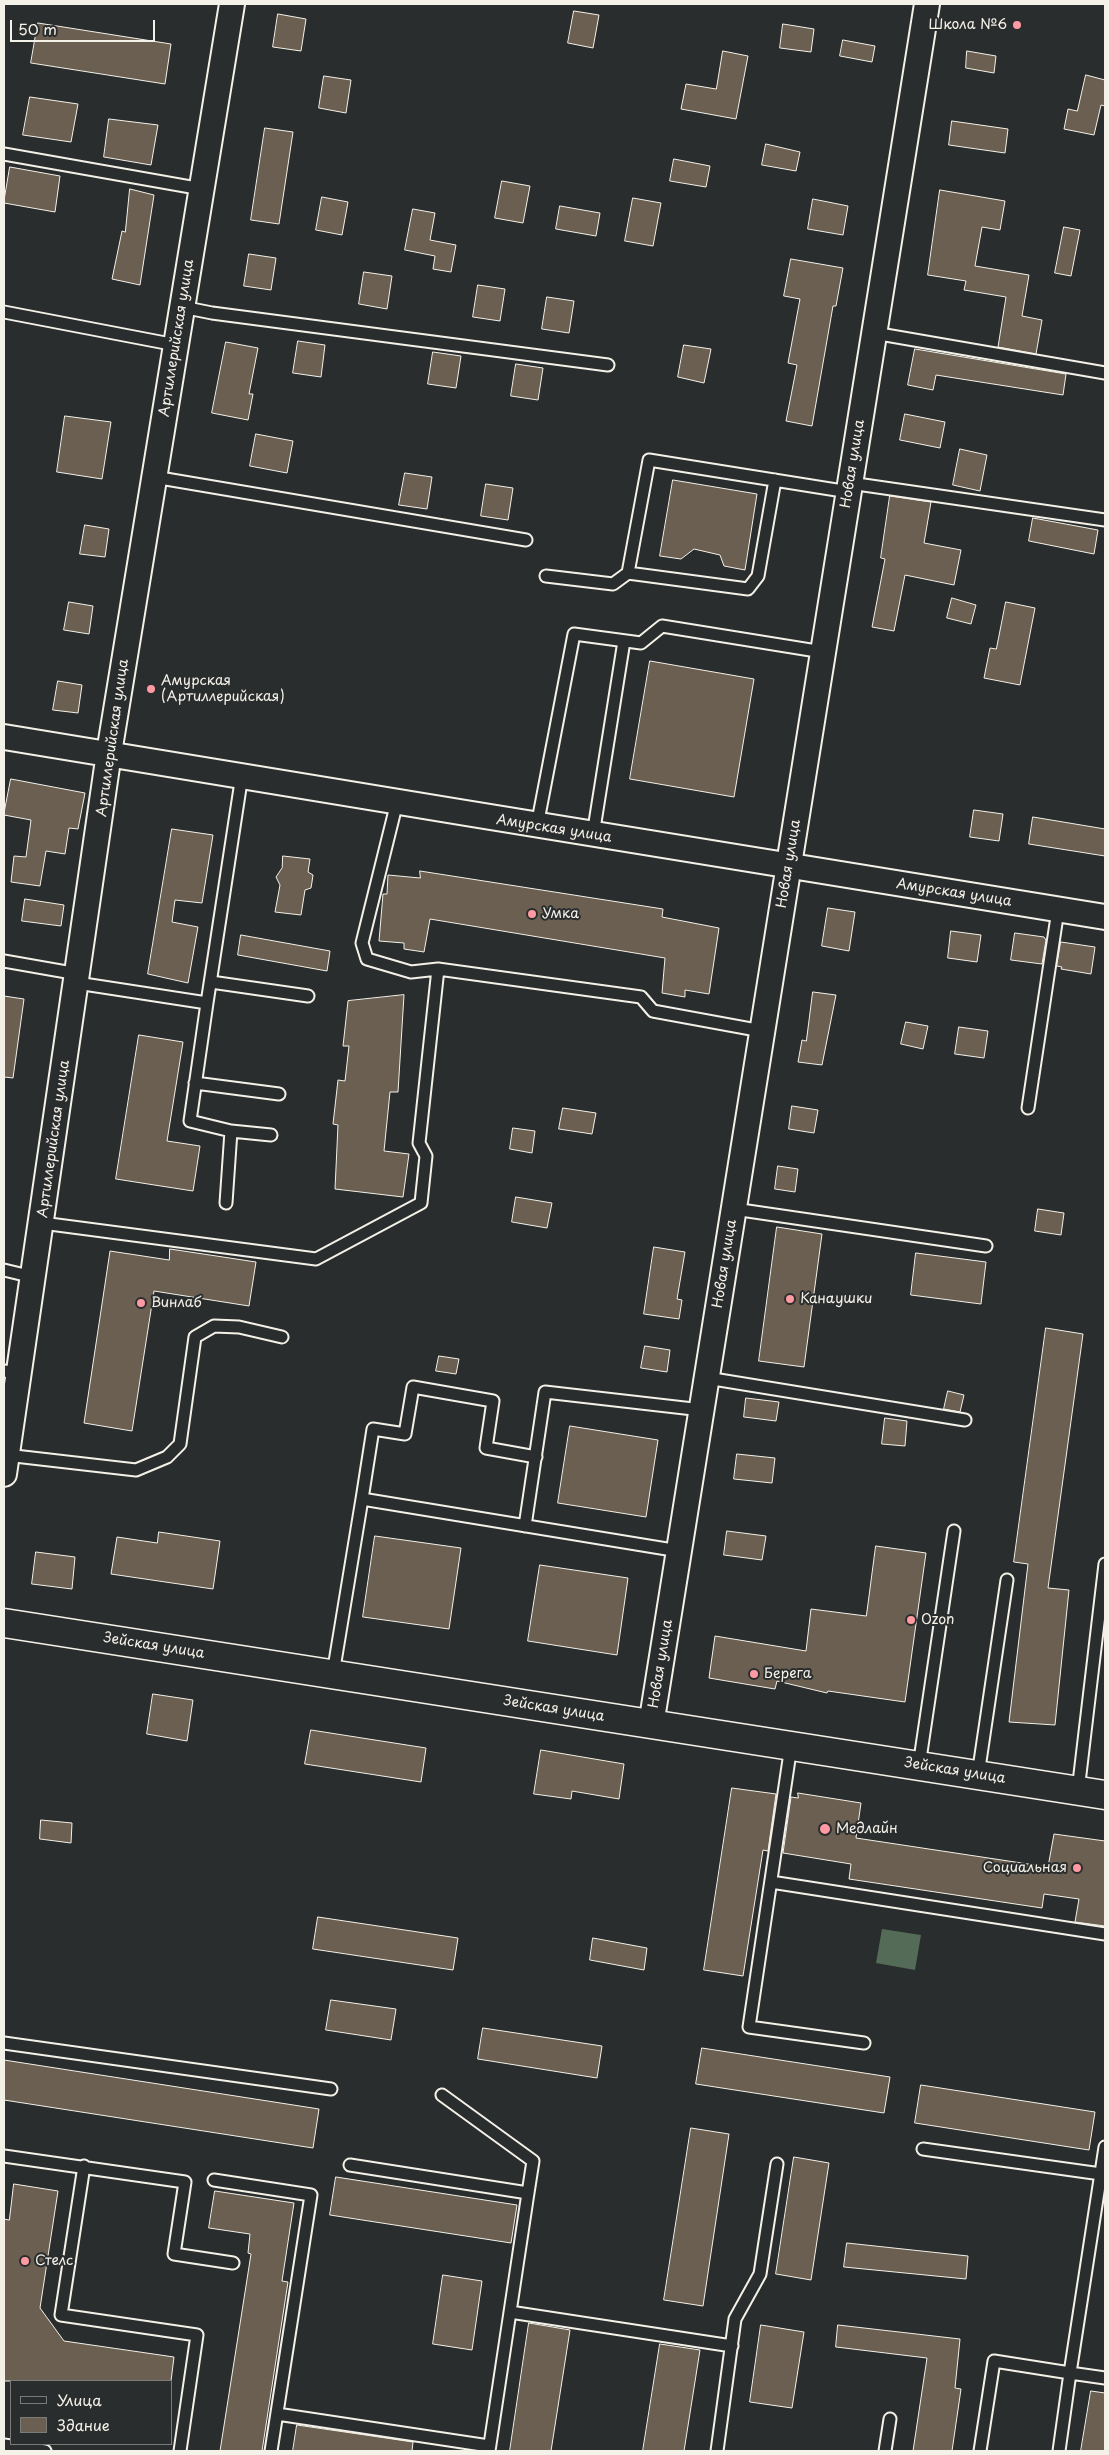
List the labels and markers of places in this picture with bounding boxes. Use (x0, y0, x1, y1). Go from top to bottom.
place label: Школа №6 (928, 17, 1007, 33)
marker: Школа №6 (1011, 19, 1023, 31)
place label: Амурская (Артиллерийская) (161, 673, 285, 706)
marker: Амурская (Артиллерийская) (145, 683, 157, 695)
place label: Умка (542, 906, 579, 922)
marker: Умка (526, 908, 538, 920)
place label: Канаушки (800, 1291, 873, 1307)
marker: Канаушки (784, 1293, 796, 1305)
place label: Винлаб (151, 1295, 202, 1311)
marker: Винлаб (135, 1297, 147, 1309)
place label: Ozon (921, 1612, 954, 1628)
marker: Ozon (905, 1614, 917, 1626)
place label: Берега (764, 1666, 811, 1682)
marker: Берега (748, 1668, 760, 1680)
place label: Медлайн (836, 1821, 898, 1837)
marker: Медлайн (818, 1822, 832, 1836)
place label: Социальная (983, 1860, 1067, 1876)
marker: Социальная (1071, 1862, 1083, 1874)
place label: Стелс (35, 2253, 73, 2269)
marker: Стелс (19, 2255, 31, 2267)

